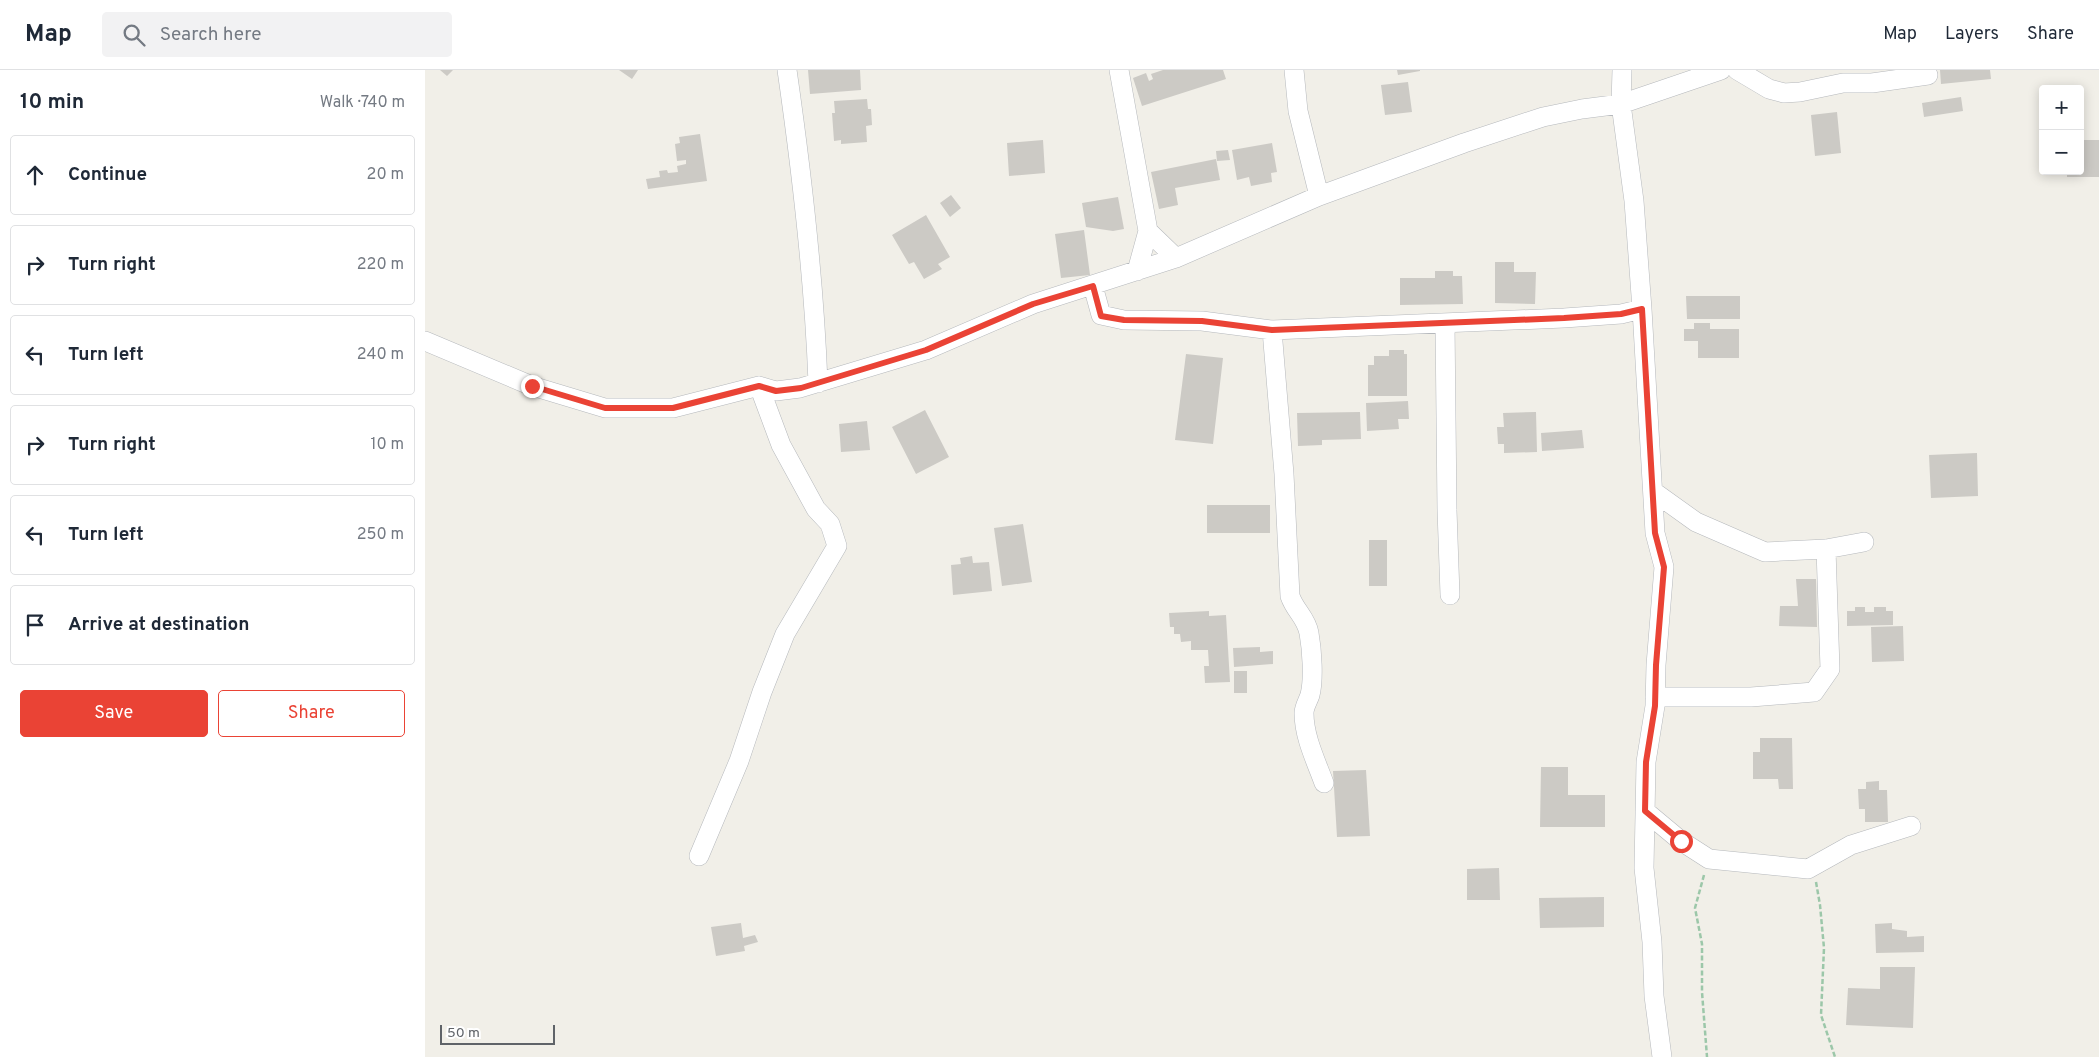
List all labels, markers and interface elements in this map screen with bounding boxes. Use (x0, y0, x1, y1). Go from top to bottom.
search box (102, 12, 452, 57)
text: Map (25, 20, 72, 50)
icon: search (120, 21, 148, 49)
text: Search here (160, 23, 261, 47)
text: Map (1883, 23, 1917, 46)
text: Layers (1945, 23, 1999, 46)
text: Share (2027, 23, 2074, 46)
map controls (2039, 85, 2084, 175)
button: + (2039, 85, 2084, 130)
text: 10 min (20, 89, 84, 116)
text: Walk · 740 m (320, 93, 405, 113)
button: − (2039, 130, 2084, 175)
icon: ahead (21, 161, 49, 189)
text: Continue (68, 163, 147, 187)
text: 20 m (367, 165, 404, 185)
icon: right (21, 251, 49, 279)
text: Turn right (68, 253, 156, 277)
text: 220 m (357, 255, 404, 275)
icon: left (21, 341, 49, 369)
text: Turn left (68, 343, 144, 367)
text: 240 m (357, 345, 404, 365)
route end (521, 375, 544, 398)
icon: right (21, 431, 49, 459)
text: Turn right (68, 433, 156, 457)
text: 10 m (370, 435, 404, 455)
icon: left (21, 521, 49, 549)
text: Turn left (68, 523, 144, 547)
text: 250 m (357, 525, 404, 545)
icon: arrive (21, 611, 49, 639)
text: Arrive at destination (68, 613, 249, 637)
button: Save (20, 690, 208, 737)
button: Share (218, 690, 405, 737)
route start (1670, 830, 1693, 853)
scale bar (440, 1022, 555, 1045)
text: 50 m (447, 1025, 480, 1042)

